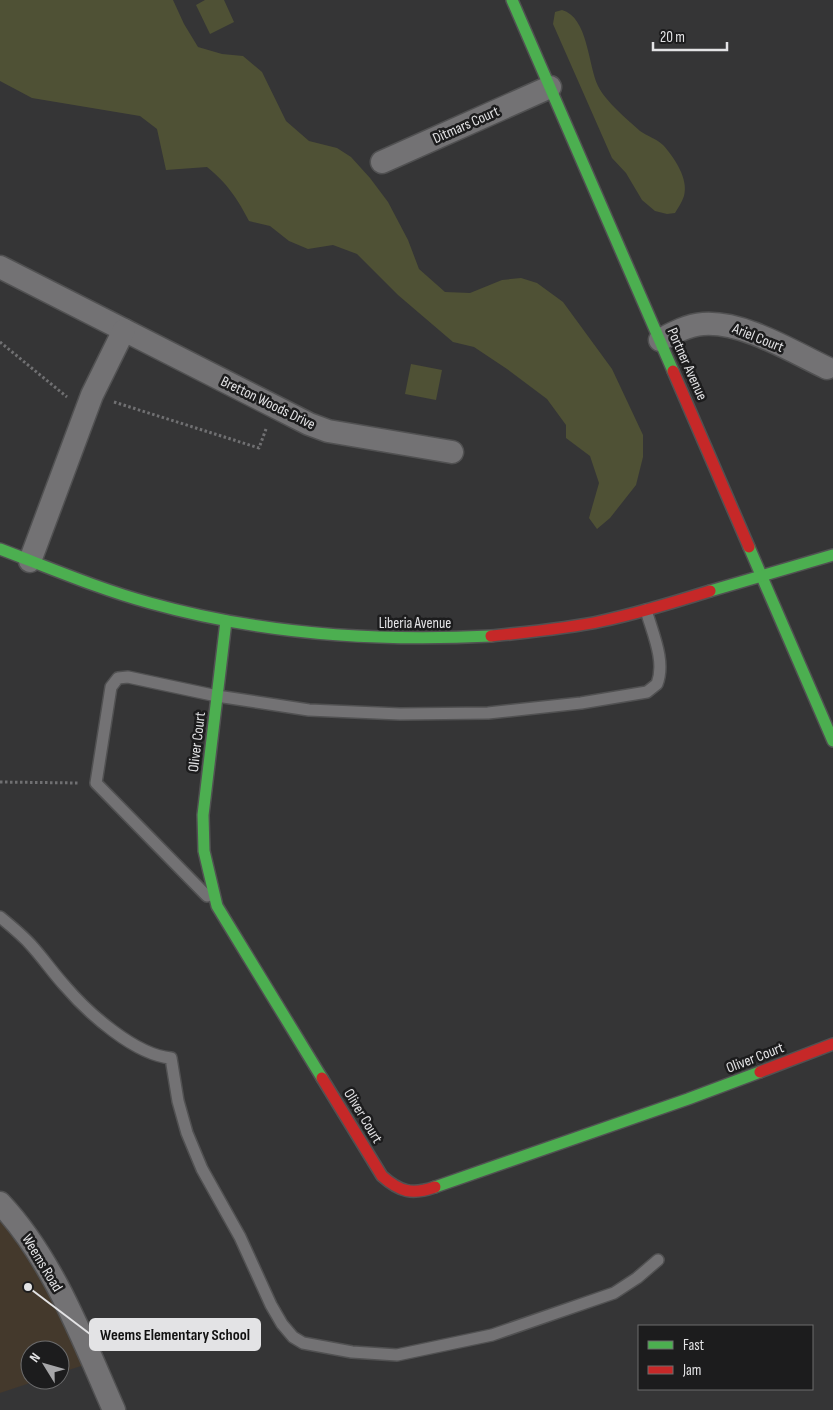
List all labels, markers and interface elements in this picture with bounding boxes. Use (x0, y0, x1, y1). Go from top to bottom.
scale bar (653, 20, 727, 52)
text: 20 m (660, 28, 685, 47)
street label: Ditmars Court (430, 102, 503, 148)
street label: Ariel Court (729, 319, 787, 357)
street label: Portner Avenue (663, 325, 711, 403)
street label: Bretton Woods Drive (218, 372, 318, 434)
street label: Liberia Avenue (379, 614, 451, 633)
street label: Oliver Court (184, 710, 210, 773)
street label: Oliver Court (723, 1038, 787, 1078)
street label: Oliver Court (339, 1085, 387, 1147)
street label: Weems Road (17, 1231, 67, 1295)
callout: Weems Elementary School (90, 1319, 260, 1350)
legend (638, 1325, 813, 1390)
text: Weems Elementary School (100, 1326, 250, 1345)
text: Fast (683, 1336, 705, 1355)
north arrow (20, 1340, 70, 1390)
text: N (26, 1349, 44, 1366)
text: Jam (682, 1361, 701, 1380)

